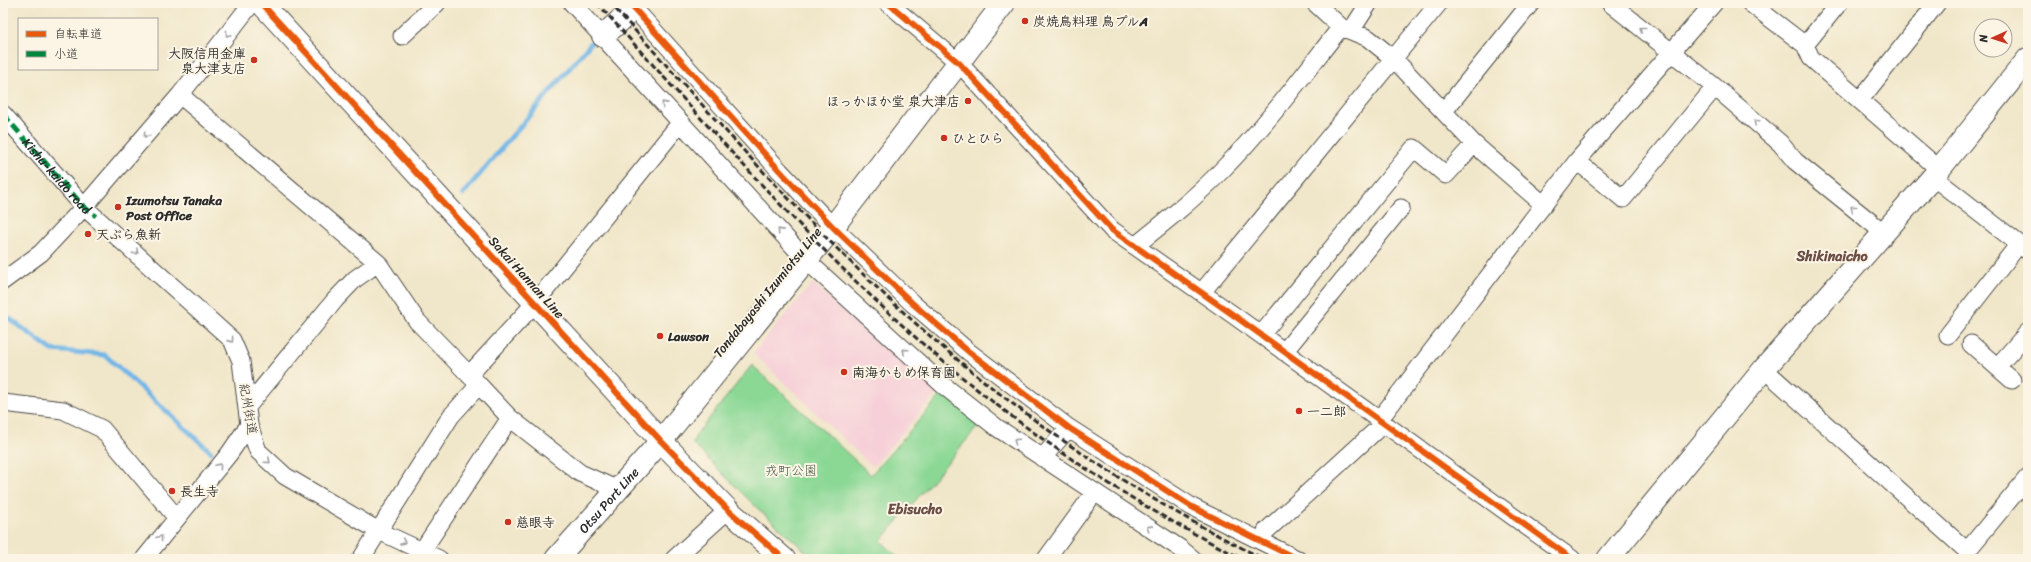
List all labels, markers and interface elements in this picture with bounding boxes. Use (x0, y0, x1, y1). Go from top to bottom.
place label: 炭焼鳥料理 鳥プルA (1033, 10, 1148, 33)
marker: 炭焼鳥料理 鳥プルA (1020, 16, 1030, 26)
legend (18, 18, 158, 70)
north arrow (1973, 18, 2013, 58)
text: 自転車道 (54, 23, 102, 45)
one-way arrow (1639, 26, 1647, 33)
one-way arrow (226, 29, 233, 36)
text: N (1974, 34, 1993, 44)
place label: 大阪信用金庫 泉大津支店 (168, 42, 246, 80)
text: 小道 (54, 43, 78, 65)
marker: 大阪信用金庫 泉大津支店 (249, 55, 259, 65)
place label: ほっかほか堂 泉大津店 (827, 90, 960, 113)
marker: ほっかほか堂 泉大津店 (963, 96, 973, 106)
one-way arrow (662, 101, 669, 109)
one-way arrow (1753, 119, 1761, 126)
place label: ひとひら (952, 127, 1004, 150)
one-way arrow (144, 130, 151, 137)
street label: Kishu-kaido road (16, 132, 97, 221)
marker: ひとひら (939, 133, 949, 143)
place label: Izumotsu Tanaka Post Office (125, 189, 222, 227)
marker: Izumotsu Tanaka Post Office (113, 202, 123, 212)
one-way arrow (1850, 205, 1857, 212)
street label: Tondabayashi Izumiotsu Line (707, 222, 828, 363)
place label: 天ぷら魚新 (96, 223, 161, 246)
marker: 天ぷら魚新 (83, 229, 93, 239)
one-way arrow (778, 229, 785, 236)
street label: Sakai Hannan Line (483, 231, 571, 324)
district label: Shikinaicho (1795, 244, 1868, 269)
one-way arrow (131, 247, 138, 254)
place label: Lawson (668, 325, 710, 348)
marker: Lawson (655, 331, 665, 341)
one-way arrow (226, 336, 233, 343)
one-way arrow (902, 348, 910, 355)
place label: 南海かもめ保育園 (852, 361, 956, 384)
marker: 南海かもめ保育園 (839, 367, 849, 377)
street label: 紀州街道 (233, 381, 264, 437)
place label: 一二郎 (1307, 400, 1346, 423)
marker: 一二郎 (1294, 406, 1304, 416)
one-way arrow (1014, 439, 1021, 446)
one-way arrow (264, 456, 271, 463)
park label: 戎町公園 (765, 459, 817, 482)
street label: Otsu Port Line (573, 462, 645, 539)
one-way arrow (214, 463, 221, 471)
place label: 長生寺 (180, 480, 219, 503)
marker: 長生寺 (167, 486, 177, 496)
district label: Ebisucho (888, 497, 942, 522)
place label: 慈眼寺 (516, 511, 555, 534)
marker: 慈眼寺 (503, 517, 513, 527)
one-way arrow (1146, 526, 1153, 533)
one-way arrow (155, 536, 162, 543)
one-way arrow (399, 537, 407, 545)

